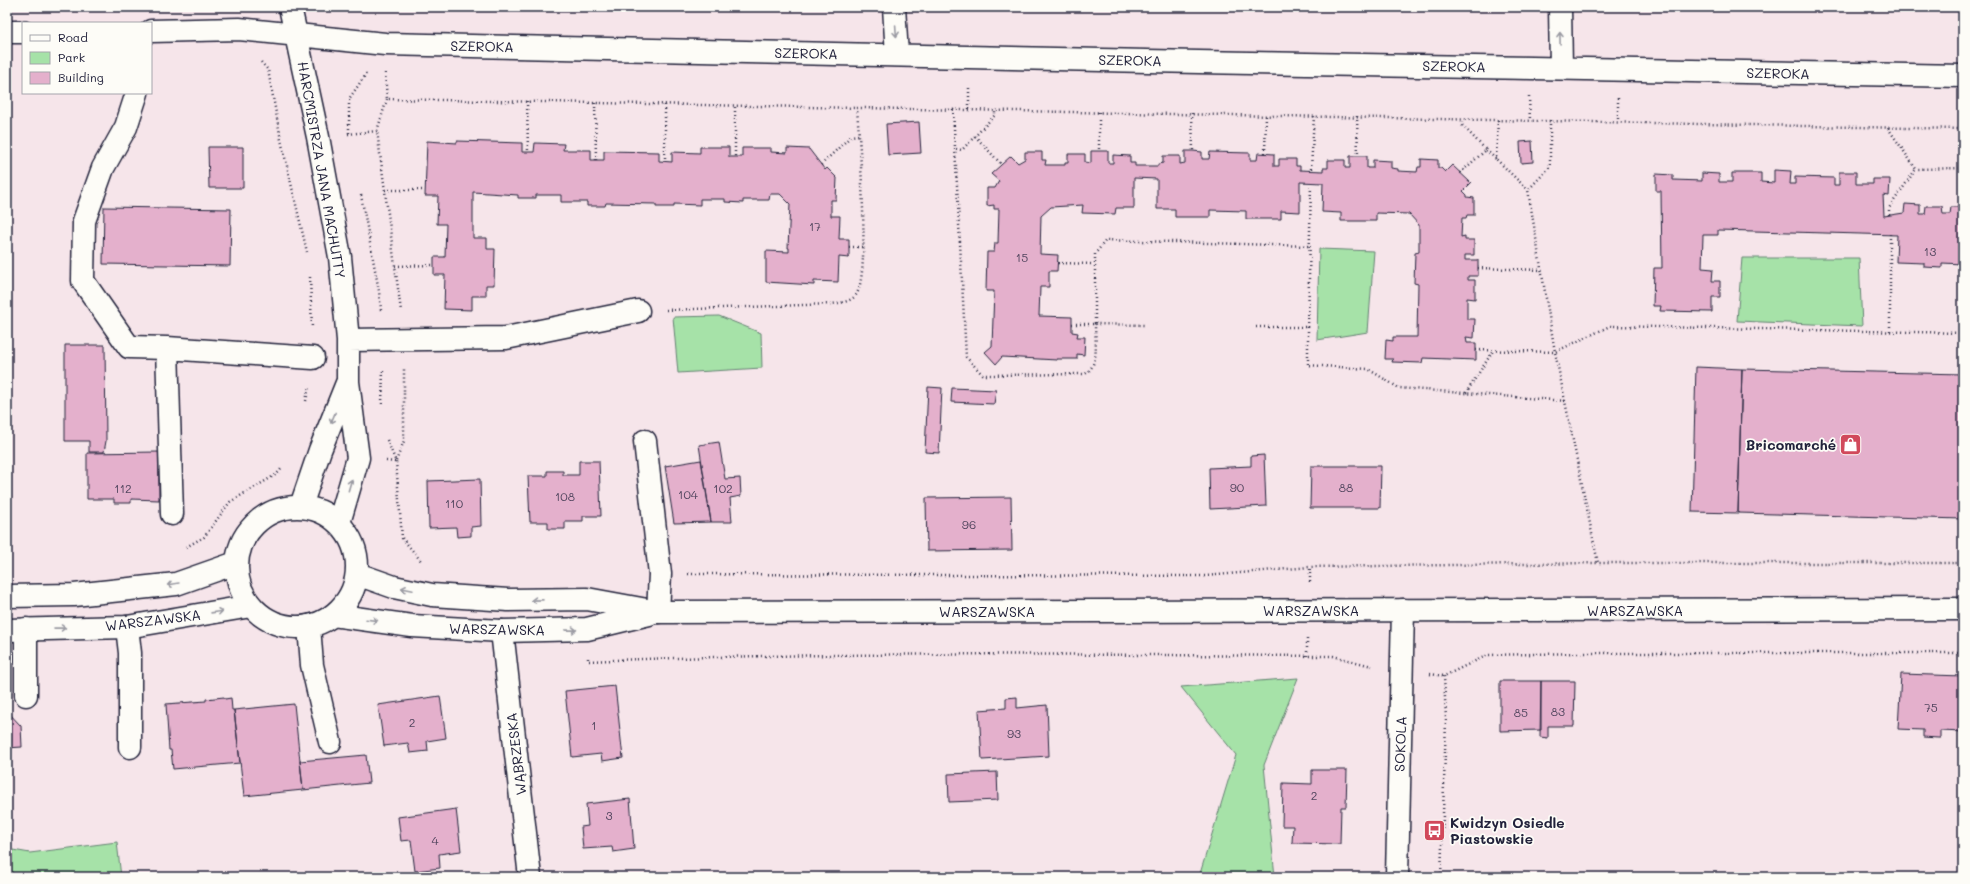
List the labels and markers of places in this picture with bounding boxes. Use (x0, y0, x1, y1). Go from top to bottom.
shop icon: Bricomarché (1838, 431, 1864, 457)
place label: Bricomarché (1746, 435, 1836, 454)
place label: Kwidzyn Osiedle Piastowskie (1450, 813, 1565, 848)
bus stop icon: Kwidzyn Osiedle Piastowskie (1422, 817, 1448, 843)

